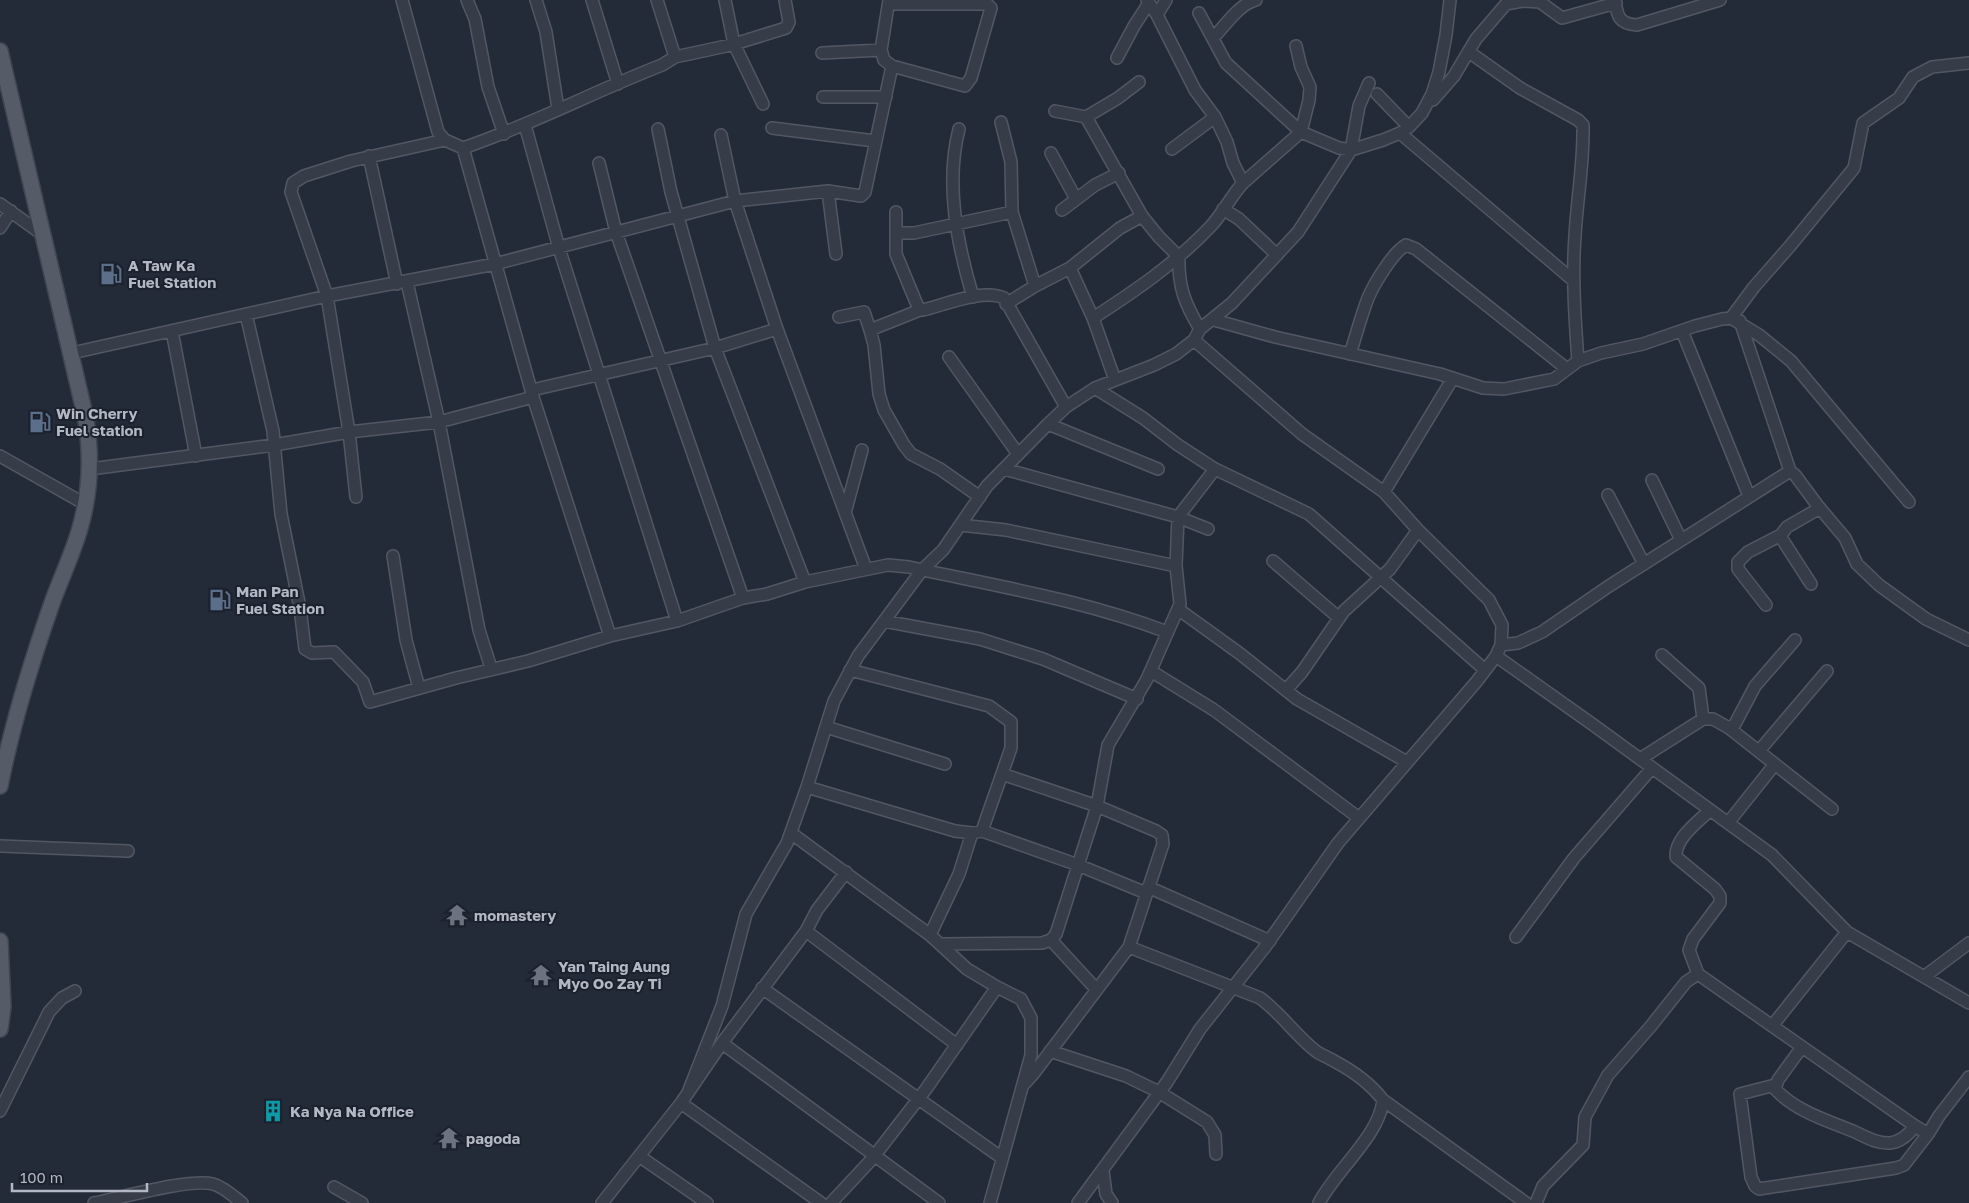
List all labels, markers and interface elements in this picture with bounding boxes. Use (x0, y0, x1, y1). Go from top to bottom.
place label: A Taw Ka Fuel Station (128, 256, 216, 291)
fuel station icon: A Taw Ka Fuel Station (98, 261, 124, 287)
place label: Win Cherry Fuel station (56, 404, 143, 439)
fuel station icon: Win Cherry Fuel station (27, 409, 53, 435)
place label: Man Pan Fuel Station (236, 582, 324, 617)
fuel station icon: Man Pan Fuel Station (207, 587, 233, 613)
temple icon: momastery (444, 902, 470, 928)
place label: momastery (474, 906, 556, 924)
place label: Yan Taing Aung Myo Oo Zay Ti (558, 957, 670, 992)
temple icon: Yan Taing Aung Myo Oo Zay Ti (528, 962, 554, 988)
building icon: Ka Nya Na Office (260, 1098, 286, 1124)
place label: Ka Nya Na Office (290, 1102, 414, 1120)
temple icon: pagoda (436, 1125, 462, 1151)
place label: pagoda (466, 1129, 520, 1147)
scale bar (12, 1160, 148, 1192)
text: 100 m (20, 1168, 63, 1186)

